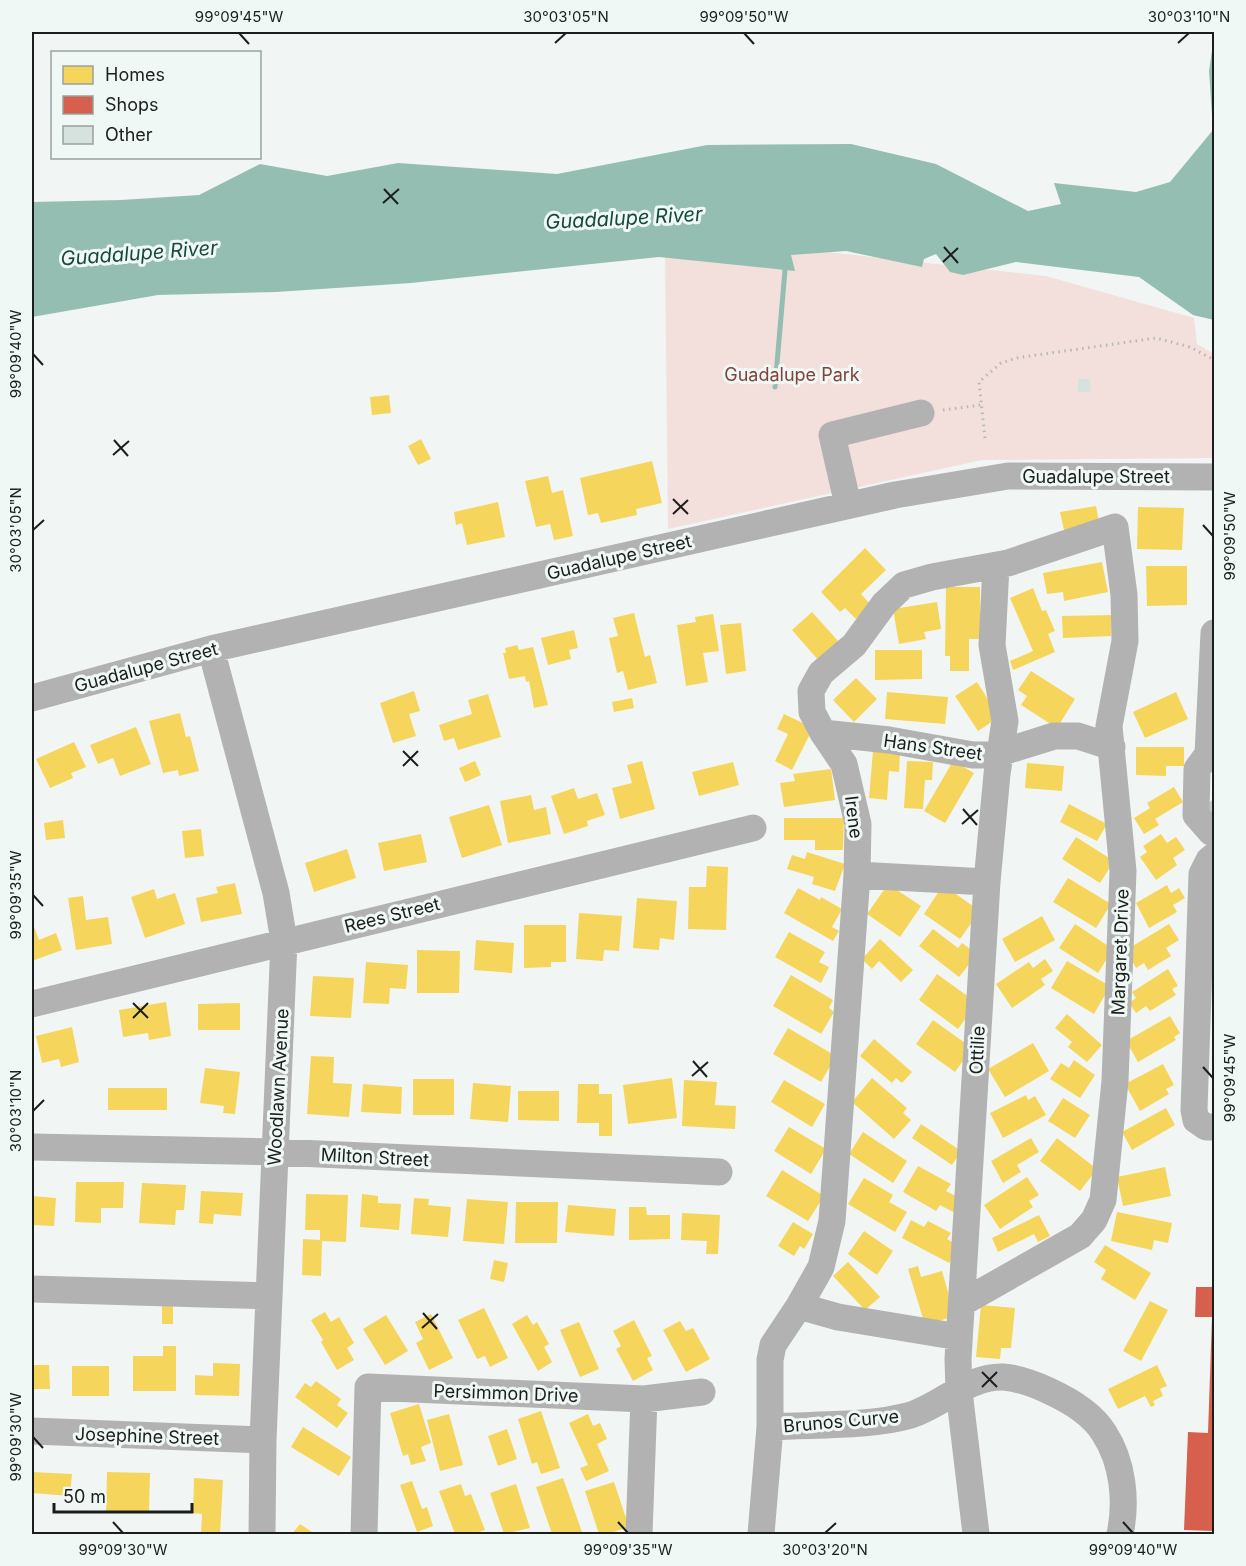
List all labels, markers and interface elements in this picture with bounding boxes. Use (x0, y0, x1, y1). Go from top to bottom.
text: 99°09'45"W (195, 7, 283, 26)
text: 30°03'05"N (523, 7, 609, 26)
text: 99°09'50"W (699, 7, 789, 26)
text: 30°03'10"N (1148, 7, 1230, 26)
legend (51, 51, 261, 159)
text: Homes (105, 64, 165, 85)
text: Shops (105, 94, 159, 115)
text: Other (105, 124, 153, 145)
water label: Guadalupe River (545, 202, 704, 234)
water label: Guadalupe River (60, 236, 219, 270)
text: 99°09'40"W (6, 309, 25, 398)
park label: Guadalupe Park (724, 364, 860, 385)
street label: Guadalupe Street (1022, 466, 1170, 487)
text: 30°03'05"N (6, 487, 25, 573)
text: 99°09'50"W (1220, 491, 1239, 581)
street label: Guadalupe Street (545, 530, 693, 584)
street label: Guadalupe Street (72, 638, 220, 696)
street label: Hans Street (882, 730, 984, 764)
street label: Irene (841, 794, 867, 840)
text: 99°09'35"W (6, 850, 25, 939)
street label: Margaret Drive (1107, 888, 1133, 1016)
street label: Rees Street (342, 893, 442, 937)
street label: Woodlawn Avenue (263, 1008, 293, 1166)
street label: Ottilie (965, 1025, 989, 1075)
text: 99°09'45"W (1220, 1034, 1239, 1122)
text: 30°03'10"N (6, 1070, 25, 1152)
street label: Milton Street (320, 1144, 430, 1170)
street label: Persimmon Drive (433, 1380, 579, 1406)
text: 99°09'30"W (6, 1392, 25, 1482)
street label: Brunos Curve (782, 1405, 900, 1437)
street label: Josephine Street (75, 1423, 219, 1449)
scale bar (54, 1476, 192, 1514)
text: 50 m (63, 1486, 106, 1507)
text: 99°09'30"W (78, 1540, 168, 1559)
text: 99°09'35"W (584, 1540, 673, 1559)
text: 30°03'20"N (782, 1540, 868, 1559)
text: 99°09'40"W (1089, 1540, 1178, 1559)

